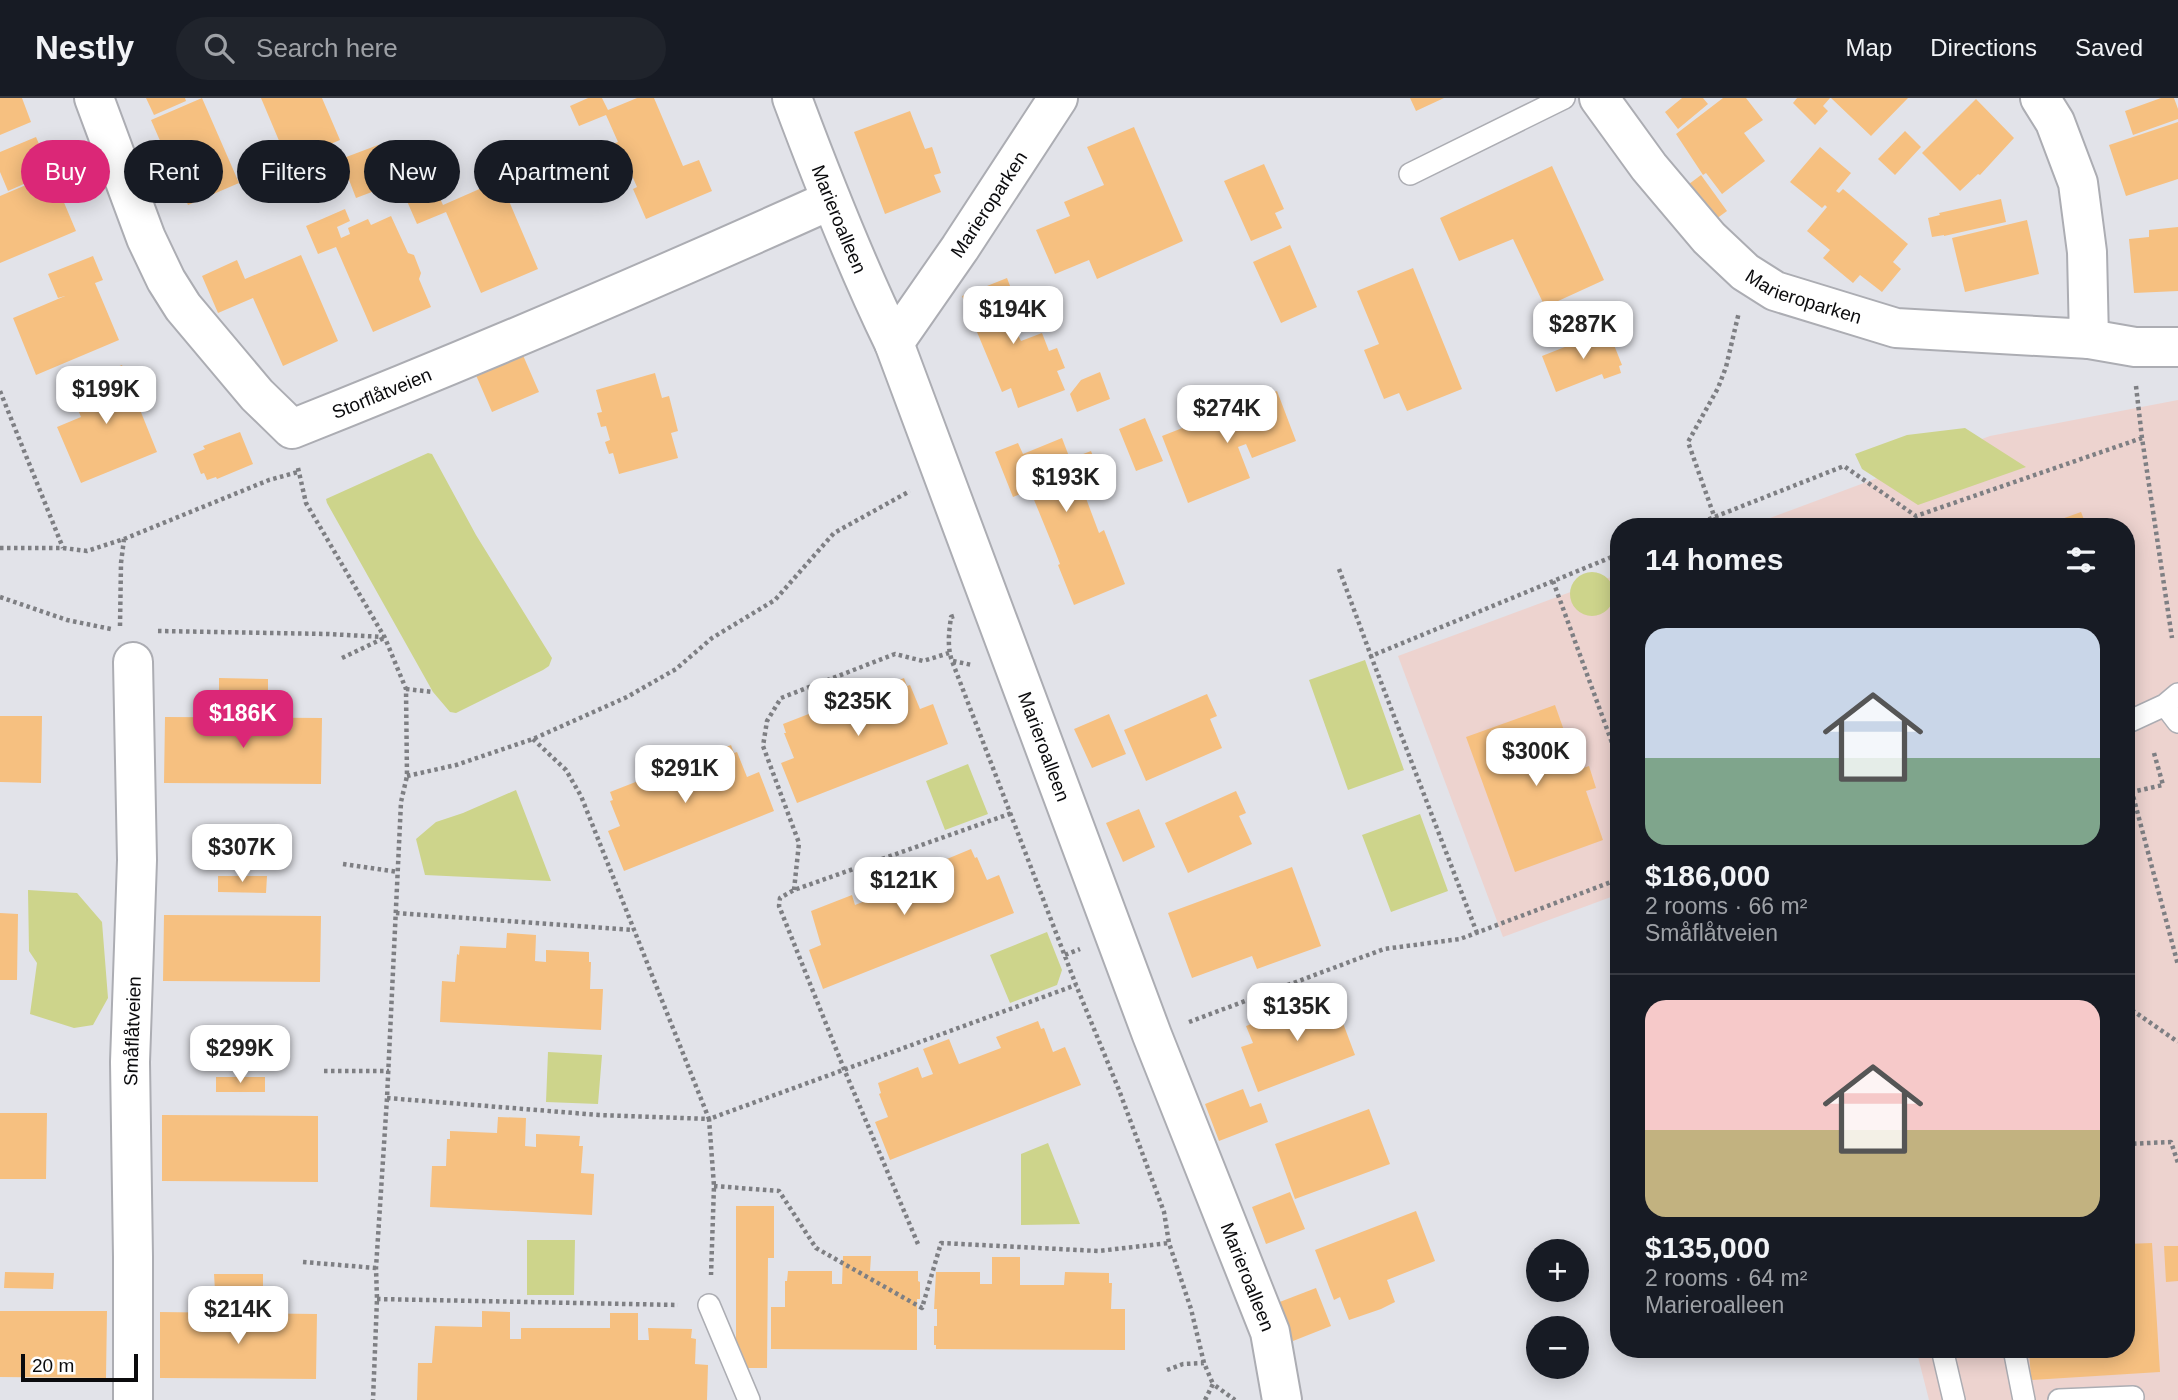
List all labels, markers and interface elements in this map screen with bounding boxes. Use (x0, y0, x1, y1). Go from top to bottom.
search box (176, 17, 666, 80)
text: Nestly (35, 29, 134, 66)
icon: search (200, 29, 238, 67)
text: Search here (256, 33, 398, 63)
text: Map (1846, 34, 1892, 61)
text: Directions (1930, 34, 2037, 61)
text: Saved (2075, 34, 2143, 61)
chip: Buy (21, 140, 110, 203)
chip: Rent (124, 140, 223, 203)
chip: Filters (237, 140, 350, 203)
chip: New (364, 140, 460, 203)
chip: Apartment (474, 140, 633, 203)
street label: Marieroparken (947, 147, 1031, 262)
street label: Marieroalleen (807, 162, 871, 277)
street label: Marieroparken (1742, 265, 1864, 328)
pin: $194K (964, 286, 1062, 346)
text: $194K (979, 296, 1047, 322)
pin: $287K (1534, 302, 1632, 361)
text: $287K (1549, 311, 1617, 337)
street label: Storflåtveien (329, 364, 435, 423)
pin: $199K (57, 366, 155, 426)
text: $199K (72, 376, 140, 402)
pin: $274K (1178, 386, 1276, 445)
text: $274K (1193, 395, 1261, 421)
pin: $193K (1017, 454, 1115, 514)
text: $193K (1032, 464, 1100, 490)
icon: filters (2062, 541, 2100, 579)
text: 14 homes (1645, 543, 1783, 576)
icon: home (1810, 674, 1936, 800)
pin: $235K (809, 678, 907, 738)
text: $235K (824, 688, 892, 714)
street label: Marieroalleen (1014, 689, 1074, 804)
pin: $186K (194, 690, 292, 750)
text: $186K (209, 700, 277, 726)
pin: $300K (1487, 728, 1585, 788)
text: $300K (1502, 738, 1570, 764)
pin: $291K (636, 746, 734, 805)
text: $291K (651, 755, 719, 781)
pin: $307K (193, 824, 291, 884)
text: $307K (208, 834, 276, 860)
pin: $121K (855, 858, 953, 917)
text: $186,000 (1645, 859, 1770, 892)
text: $121K (870, 867, 938, 893)
text: 2 rooms · 66 m² (1645, 893, 1807, 919)
text: Småflåtveien (1645, 920, 1778, 946)
street label: Småflåtveien (120, 976, 145, 1086)
pin: $135K (1248, 984, 1346, 1043)
text: $135K (1263, 993, 1331, 1019)
pin: $299K (191, 1026, 289, 1085)
text: $299K (206, 1035, 274, 1061)
icon: home (1810, 1046, 1936, 1172)
street label: Marieroalleen (1216, 1219, 1279, 1334)
text: $135,000 (1645, 1231, 1770, 1264)
map controls (1526, 1239, 1589, 1379)
button: + (1526, 1239, 1589, 1302)
text: 2 rooms · 64 m² (1645, 1265, 1807, 1291)
pin: $214K (189, 1286, 287, 1346)
text: Marieroalleen (1645, 1292, 1784, 1318)
text: $214K (204, 1296, 272, 1322)
button: − (1526, 1316, 1589, 1379)
scale bar (21, 1351, 138, 1383)
text: 20 m (32, 1355, 74, 1376)

